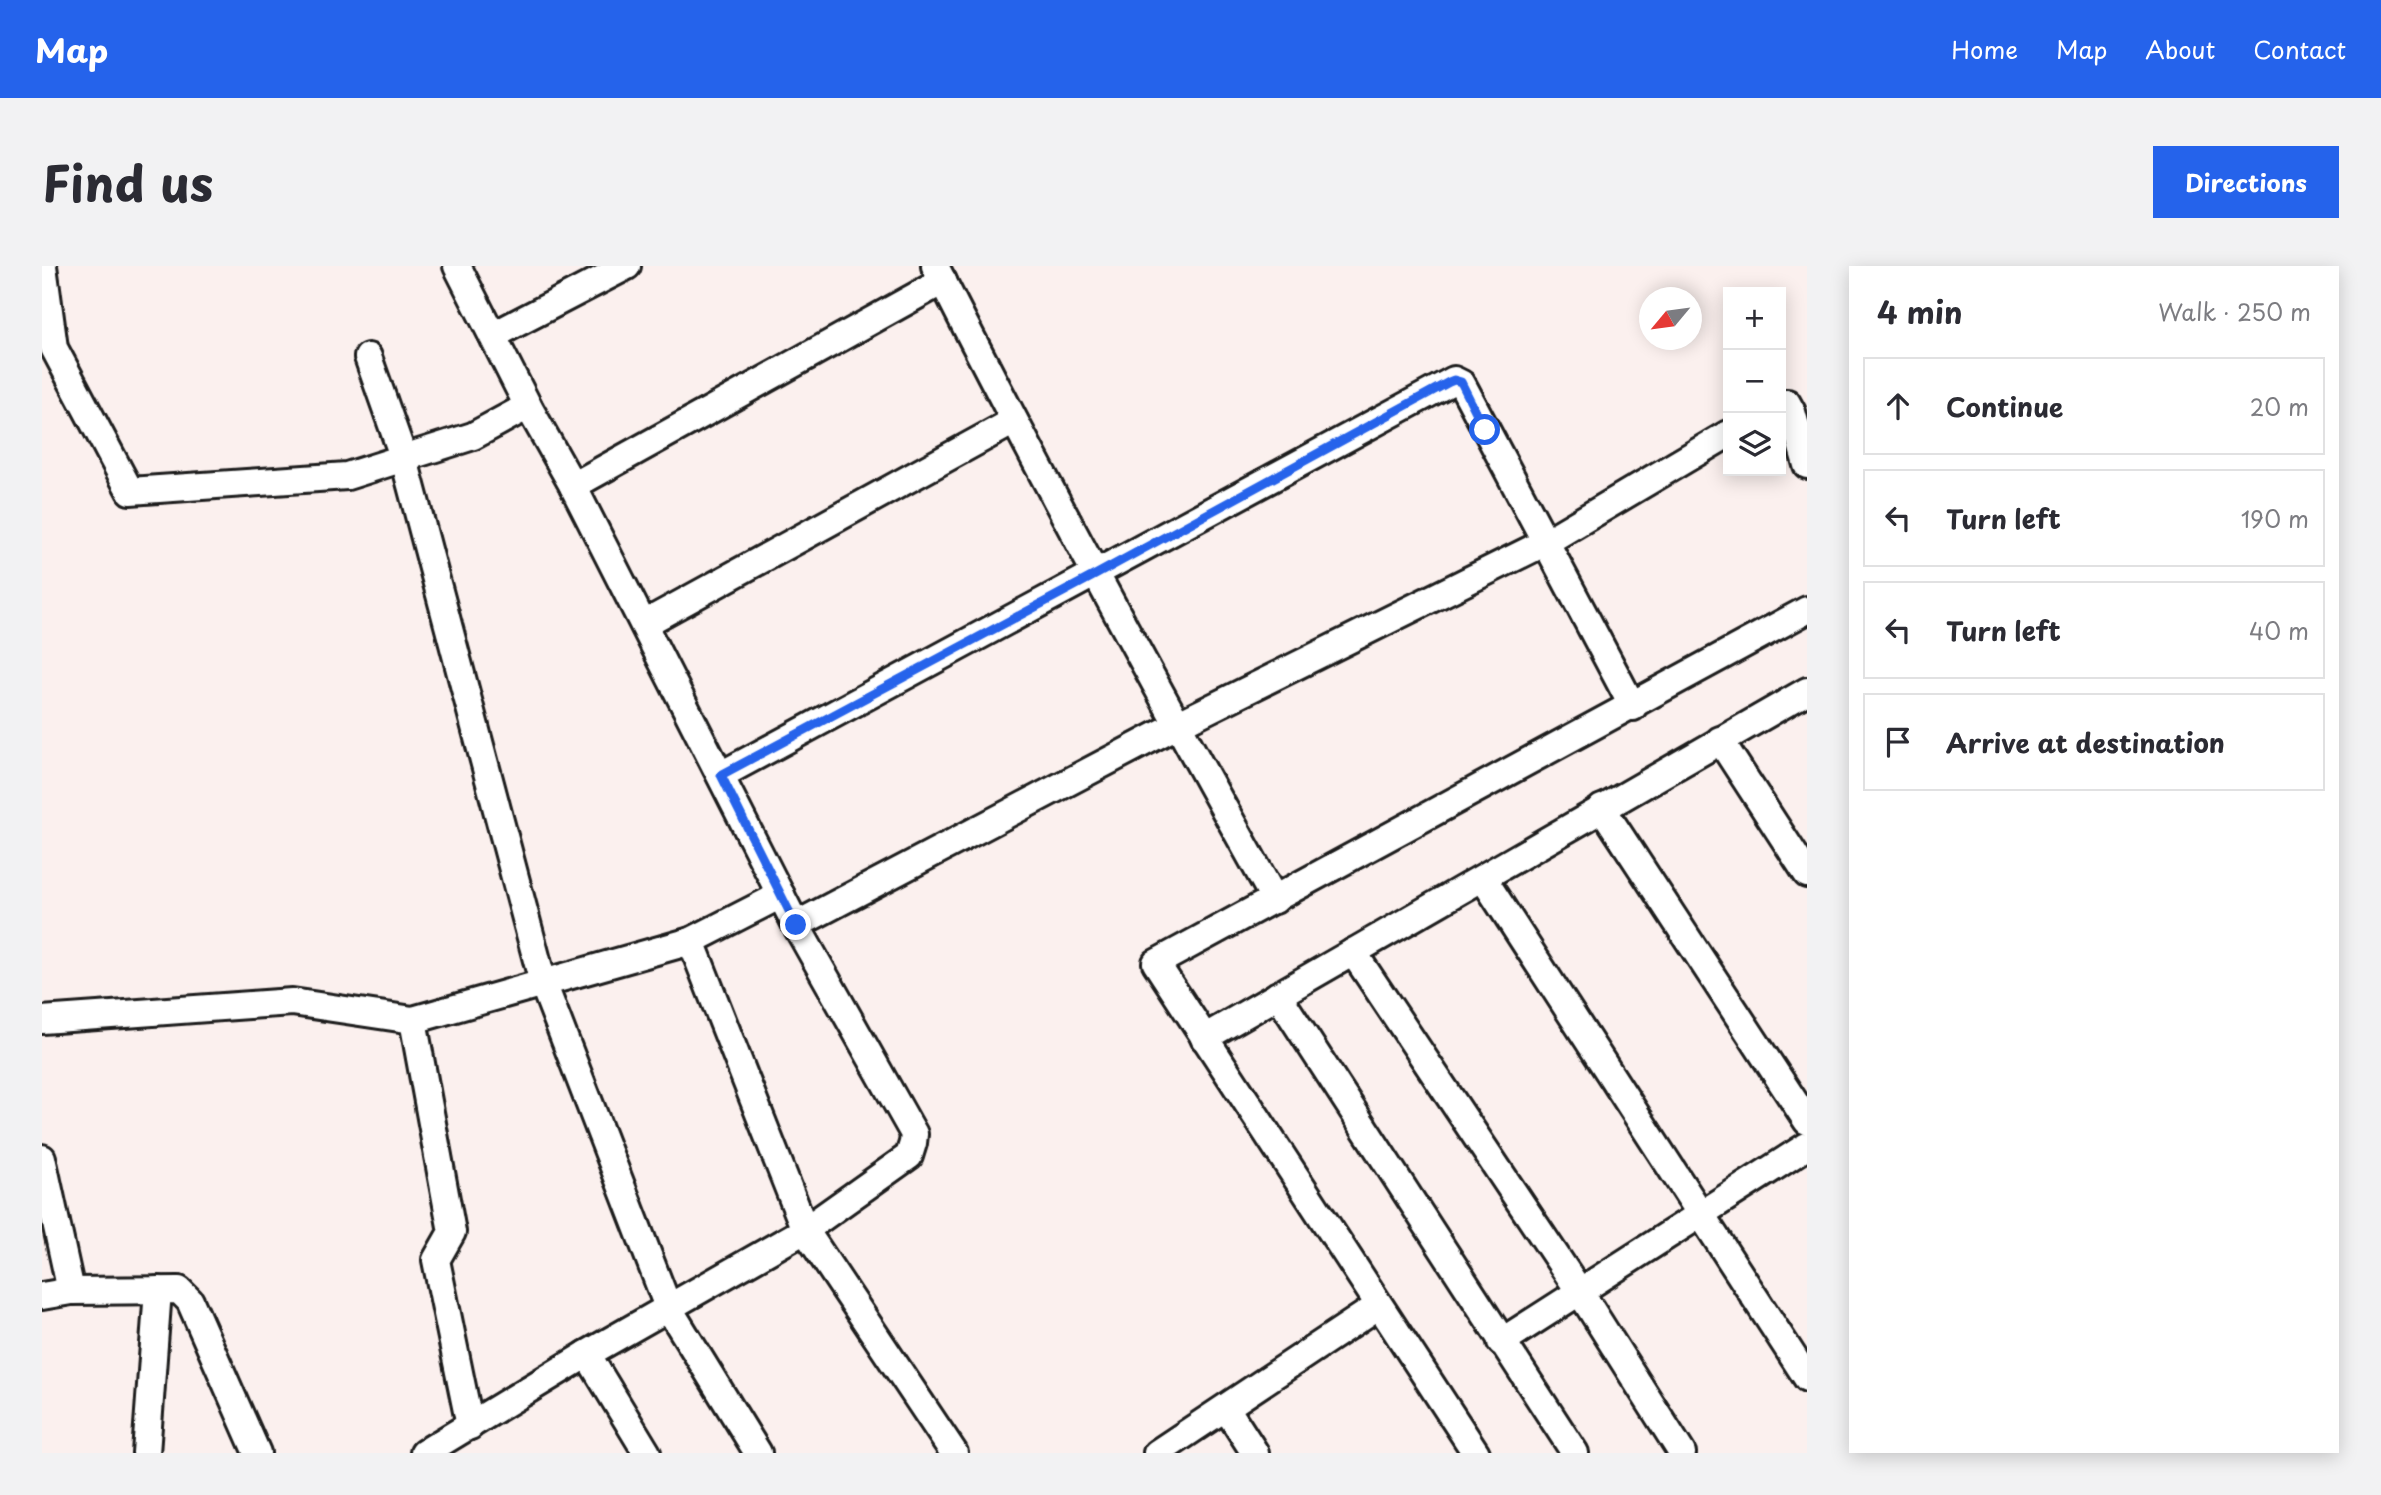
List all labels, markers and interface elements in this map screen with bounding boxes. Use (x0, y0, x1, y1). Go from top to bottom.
text: Map (35, 24, 108, 74)
text: Home (1951, 31, 2018, 67)
text: Map (2056, 31, 2107, 67)
text: About (2145, 31, 2215, 67)
text: Contact (2253, 31, 2346, 67)
text: Find us (42, 145, 213, 219)
button: Directions (2153, 146, 2339, 218)
north arrow (1639, 287, 1702, 350)
map controls (1723, 287, 1786, 476)
button: + (1723, 287, 1786, 350)
text: 4 min (1877, 289, 1963, 334)
text: Walk · 250 m (2158, 294, 2311, 329)
button: − (1723, 350, 1786, 413)
icon: ahead (1879, 387, 1917, 425)
text: Continue (1946, 387, 2063, 426)
text: 20 m (2250, 389, 2309, 424)
button: layers (1723, 413, 1786, 476)
route start (1469, 414, 1500, 445)
icon: left (1879, 499, 1917, 537)
text: Turn left (1946, 499, 2061, 538)
text: 190 m (2241, 501, 2309, 536)
icon: left (1879, 611, 1917, 649)
text: Turn left (1946, 611, 2061, 650)
text: 40 m (2249, 613, 2309, 648)
icon: arrive (1879, 723, 1917, 761)
text: Arrive at destination (1946, 723, 2225, 762)
route end (780, 909, 811, 940)

